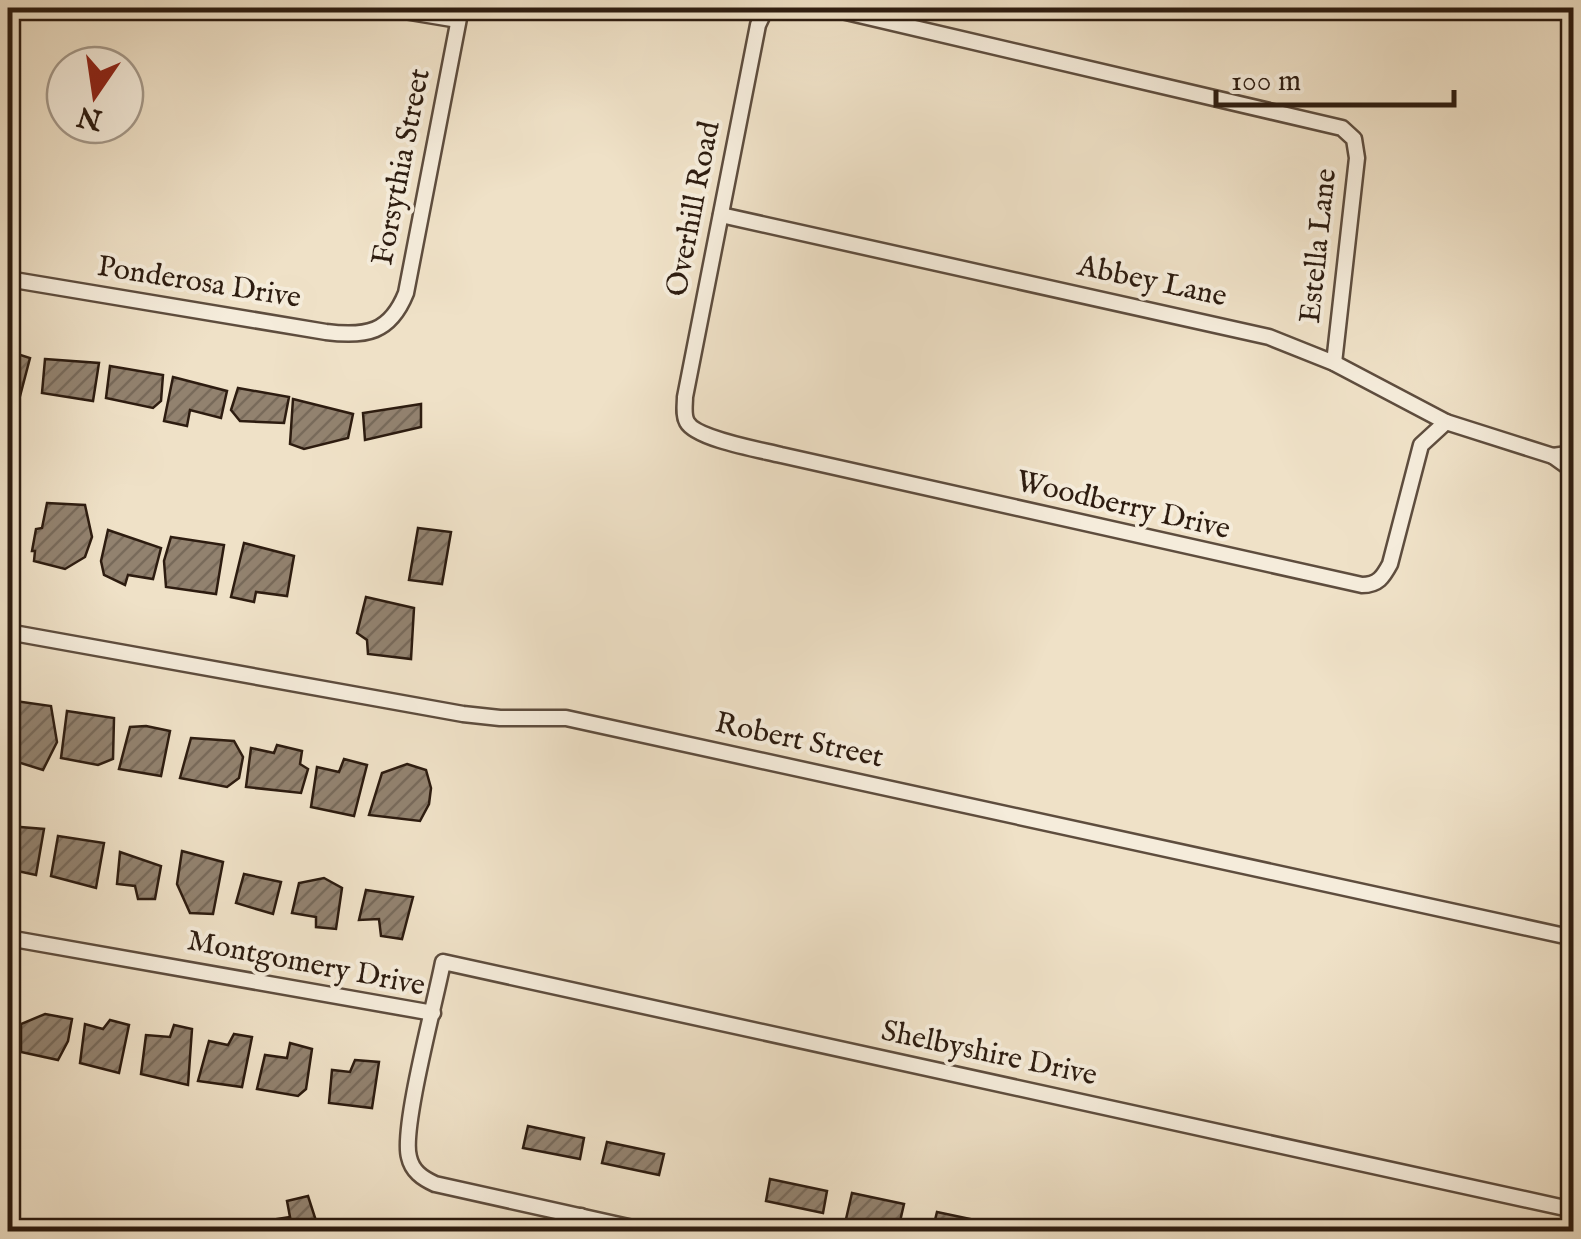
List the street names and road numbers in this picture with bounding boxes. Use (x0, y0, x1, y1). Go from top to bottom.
street label: Forsythia Street (364, 65, 440, 269)
street label: Overhill Road (658, 117, 730, 300)
street label: Estella Lane (1292, 167, 1346, 325)
street label: Abbey Lane (1073, 247, 1230, 316)
street label: Ponderosa Drive (94, 248, 304, 318)
street label: Woodberry Drive (1012, 463, 1234, 549)
street label: Robert Street (711, 705, 887, 777)
street label: Montgomery Drive (184, 922, 428, 1006)
street label: Shelbyshire Drive (878, 1013, 1100, 1095)

